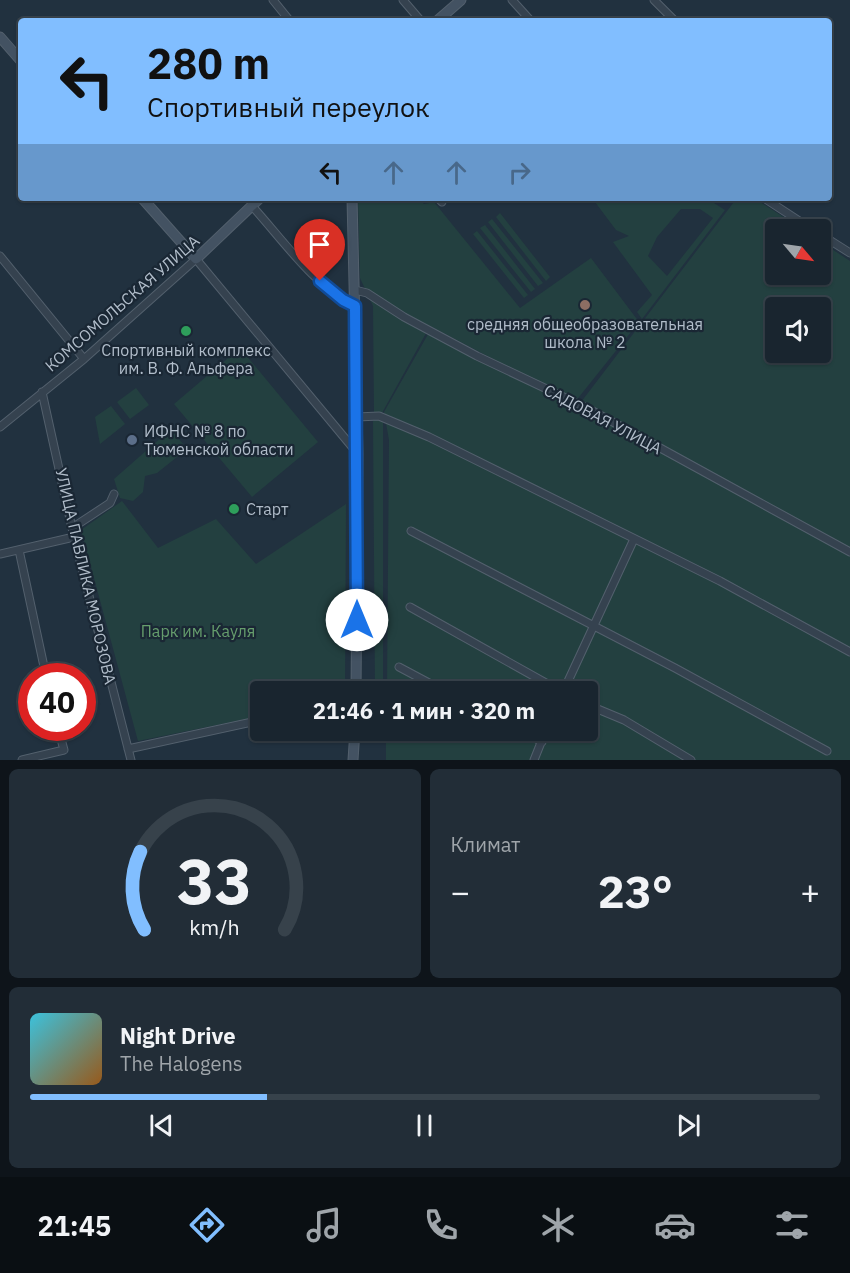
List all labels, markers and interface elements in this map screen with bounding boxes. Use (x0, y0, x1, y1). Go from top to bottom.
text: 280 m (147, 36, 270, 91)
icon: left (48, 42, 126, 120)
text: Спортивный переулок (147, 89, 430, 124)
icon: left (314, 156, 347, 189)
icon: ahead (377, 156, 410, 189)
icon: ahead (440, 156, 473, 189)
icon: right (503, 156, 536, 189)
pin (294, 219, 345, 281)
north arrow (765, 219, 831, 285)
map controls (765, 219, 831, 363)
icon: arrive (303, 228, 336, 261)
street label: КОМСОМОЛЬСКАЯ УЛИЦА (41, 230, 203, 376)
button: sound (765, 297, 831, 363)
marker: средняя общеобразовательная школа № 2 (578, 298, 592, 312)
place label: средняя общеобразовательная школа № 2 (467, 314, 703, 352)
marker: Спортивный комплекс им. В. Ф. Альфера (179, 324, 193, 338)
place label: Спортивный комплекс им. В. Ф. Альфера (101, 340, 271, 378)
street label: САДОВАЯ УЛИЦА (541, 380, 665, 458)
place label: ИФНС № 8 по Тюменской области (144, 421, 294, 459)
marker: ИФНС № 8 по Тюменской области (125, 433, 139, 447)
street label: УЛИЦА ПАВЛИКА МОРОЗОВА (51, 466, 121, 686)
place label: Старт (246, 499, 289, 519)
marker: Старт (227, 502, 241, 516)
position arrow (325, 588, 389, 652)
park label: Парк им. Кауля (141, 621, 255, 641)
speed limit sign: 40 (18, 663, 96, 741)
text: 21:46 · 1 мин · 320 m (313, 696, 535, 725)
text: Климат (451, 831, 521, 858)
text: 33 (177, 840, 252, 921)
text: 23° (598, 862, 673, 920)
text: − (451, 870, 470, 913)
text: + (800, 870, 820, 913)
text: km/h (190, 914, 240, 942)
text: Night Drive (120, 1021, 236, 1050)
text: The Halogens (120, 1050, 242, 1077)
icon: previous (145, 1109, 178, 1142)
icon: pause (408, 1109, 441, 1142)
icon: next (672, 1109, 705, 1142)
icon: directions (186, 1204, 228, 1246)
icon: music (303, 1204, 345, 1246)
icon: phone (420, 1204, 462, 1246)
icon: climate (537, 1204, 579, 1246)
icon: car (654, 1204, 696, 1246)
icon: filters (771, 1204, 813, 1246)
text: 21:45 (37, 1208, 111, 1243)

